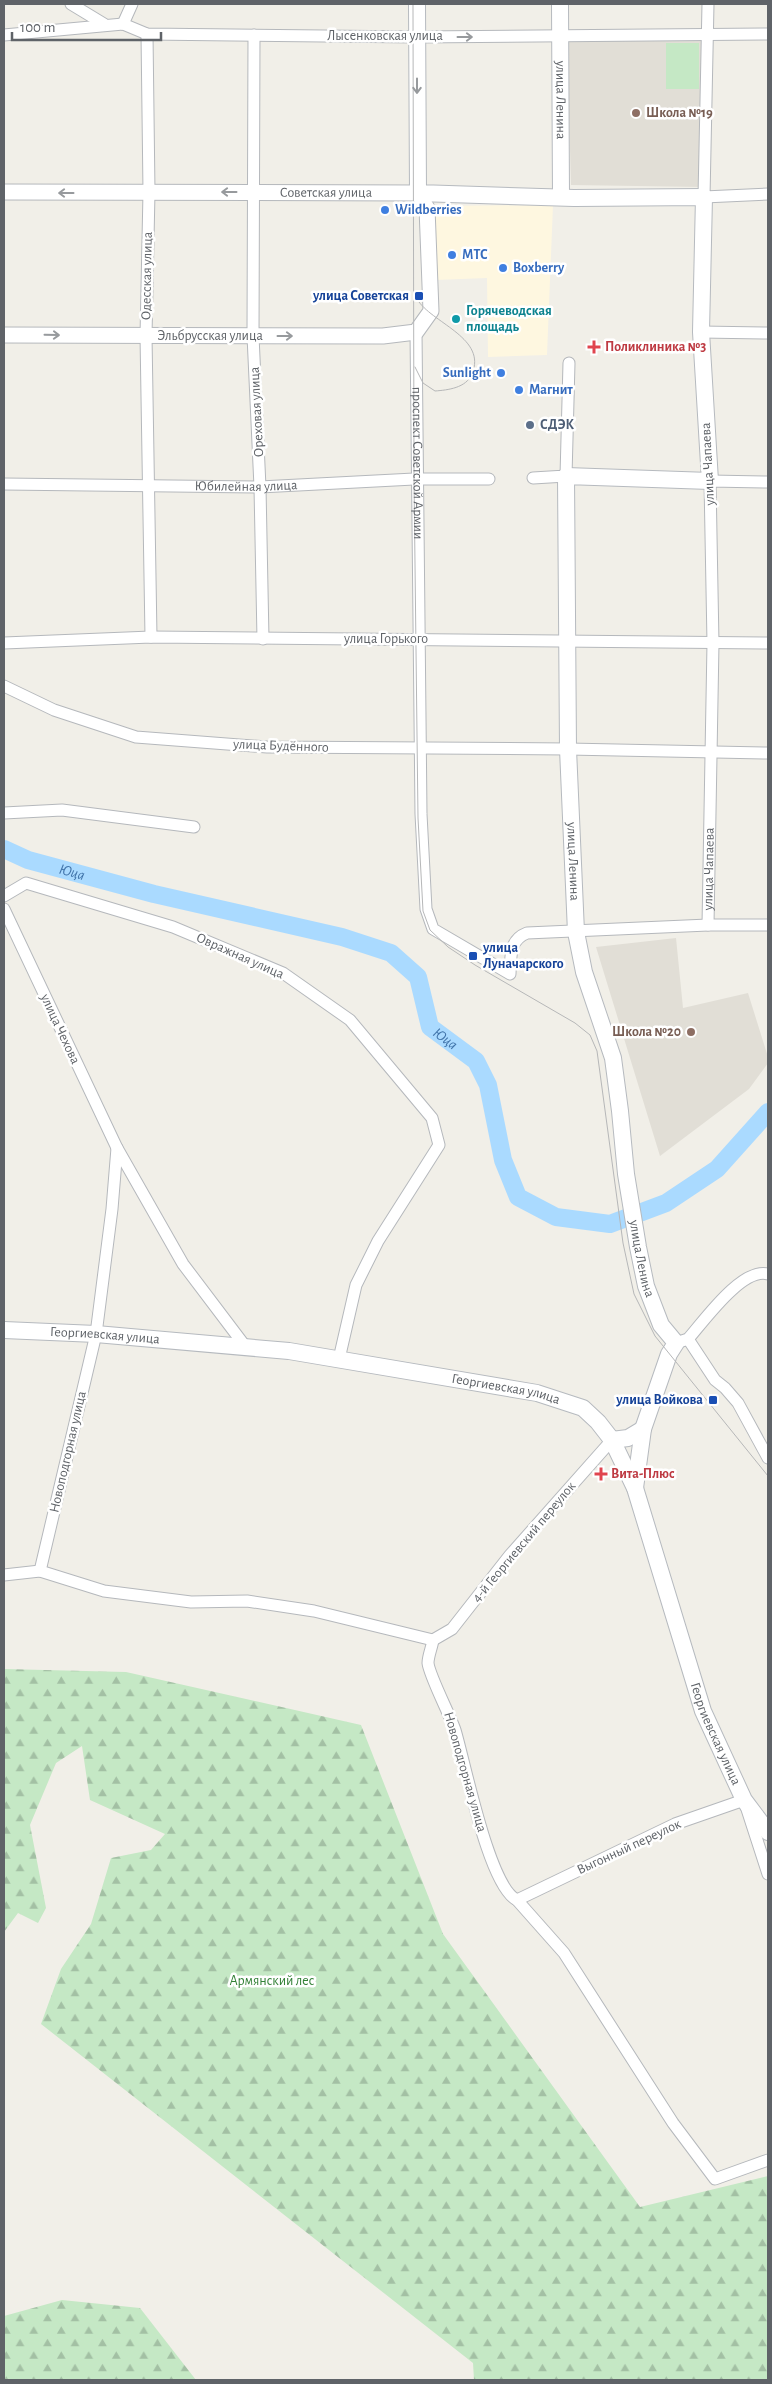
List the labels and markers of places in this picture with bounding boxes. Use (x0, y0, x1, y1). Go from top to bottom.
place label: Школа №19 (646, 106, 713, 120)
marker: Школа №19 (630, 107, 642, 119)
place label: Wildberries (395, 203, 462, 217)
marker: Wildberries (379, 204, 391, 216)
place label: МТС (462, 248, 488, 262)
marker: МТС (446, 249, 458, 261)
place label: Boxberry (513, 261, 565, 275)
marker: Boxberry (497, 262, 509, 274)
place label: улица Советская (312, 289, 409, 303)
marker: улица Советская (413, 290, 425, 302)
place label: Горячеводская площадь (466, 304, 552, 334)
marker: Горячеводская площадь (450, 313, 462, 325)
marker: Поликлиника №3 (587, 340, 601, 354)
place label: Поликлиника №3 (605, 340, 706, 354)
place label: Sunlight (443, 366, 491, 380)
marker: Sunlight (495, 367, 507, 379)
place label: Магнит (529, 383, 573, 397)
marker: Магнит (513, 384, 525, 396)
place label: СДЭК (540, 418, 574, 432)
marker: СДЭК (524, 419, 536, 431)
place label: улица Луначарского (482, 941, 564, 971)
marker: улица Луначарского (467, 950, 479, 962)
place label: Школа №20 (612, 1025, 681, 1039)
marker: Школа №20 (685, 1026, 697, 1038)
place label: улица Войкова (615, 1393, 703, 1407)
marker: улица Войкова (707, 1394, 719, 1406)
place label: Вита-Плюс (611, 1467, 675, 1481)
marker: Вита-Плюс (595, 1468, 607, 1480)

